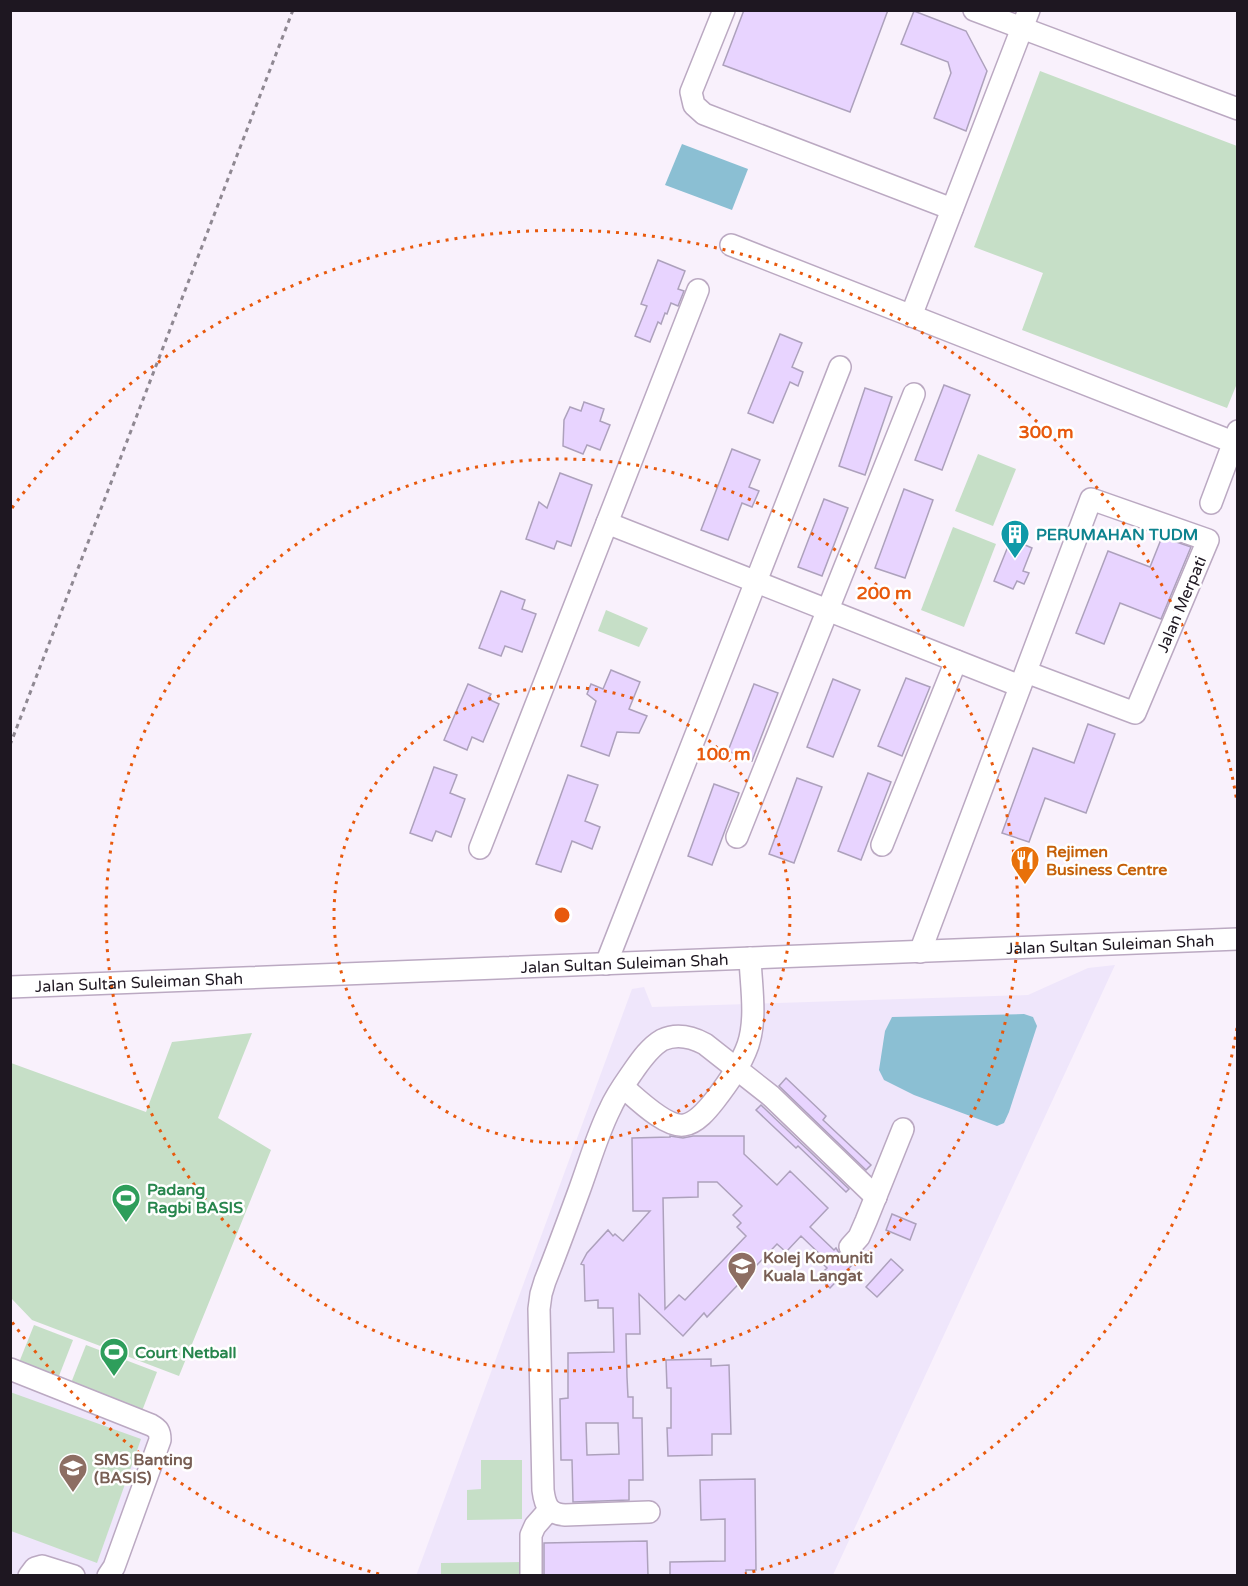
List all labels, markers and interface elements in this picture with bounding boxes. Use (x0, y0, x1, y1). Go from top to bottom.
text: 300 m (1018, 421, 1074, 443)
building icon: PERUMAHAN TUDM (999, 518, 1031, 560)
place label: PERUMAHAN TUDM (1036, 525, 1198, 545)
street label: Jalan Merpati (1153, 553, 1211, 656)
text: 200 m (856, 582, 912, 604)
text: 100 m (695, 743, 751, 765)
place label: Rejimen Business Centre (1046, 842, 1167, 880)
restaurant icon: Rejimen Business Centre (1009, 844, 1041, 886)
centre of rings (552, 905, 572, 925)
street label: Jalan Sultan Suleiman Shah (1006, 931, 1215, 959)
street label: Jalan Sultan Suleiman Shah (520, 950, 729, 978)
street label: Jalan Sultan Suleiman Shah (35, 969, 243, 997)
place label: Padang Ragbi BASIS (147, 1180, 243, 1218)
sports icon: Padang Ragbi BASIS (110, 1182, 142, 1224)
place label: Kolej Komuniti Kuala Langat (763, 1248, 873, 1286)
school or university icon: Kolej Komuniti Kuala Langat (726, 1250, 758, 1292)
sports icon: Court Netball (98, 1336, 130, 1378)
place label: Court Netball (135, 1343, 237, 1363)
place label: SMS Banting (BASIS) (94, 1450, 193, 1488)
school or university icon: SMS Banting (BASIS) (57, 1452, 89, 1494)

